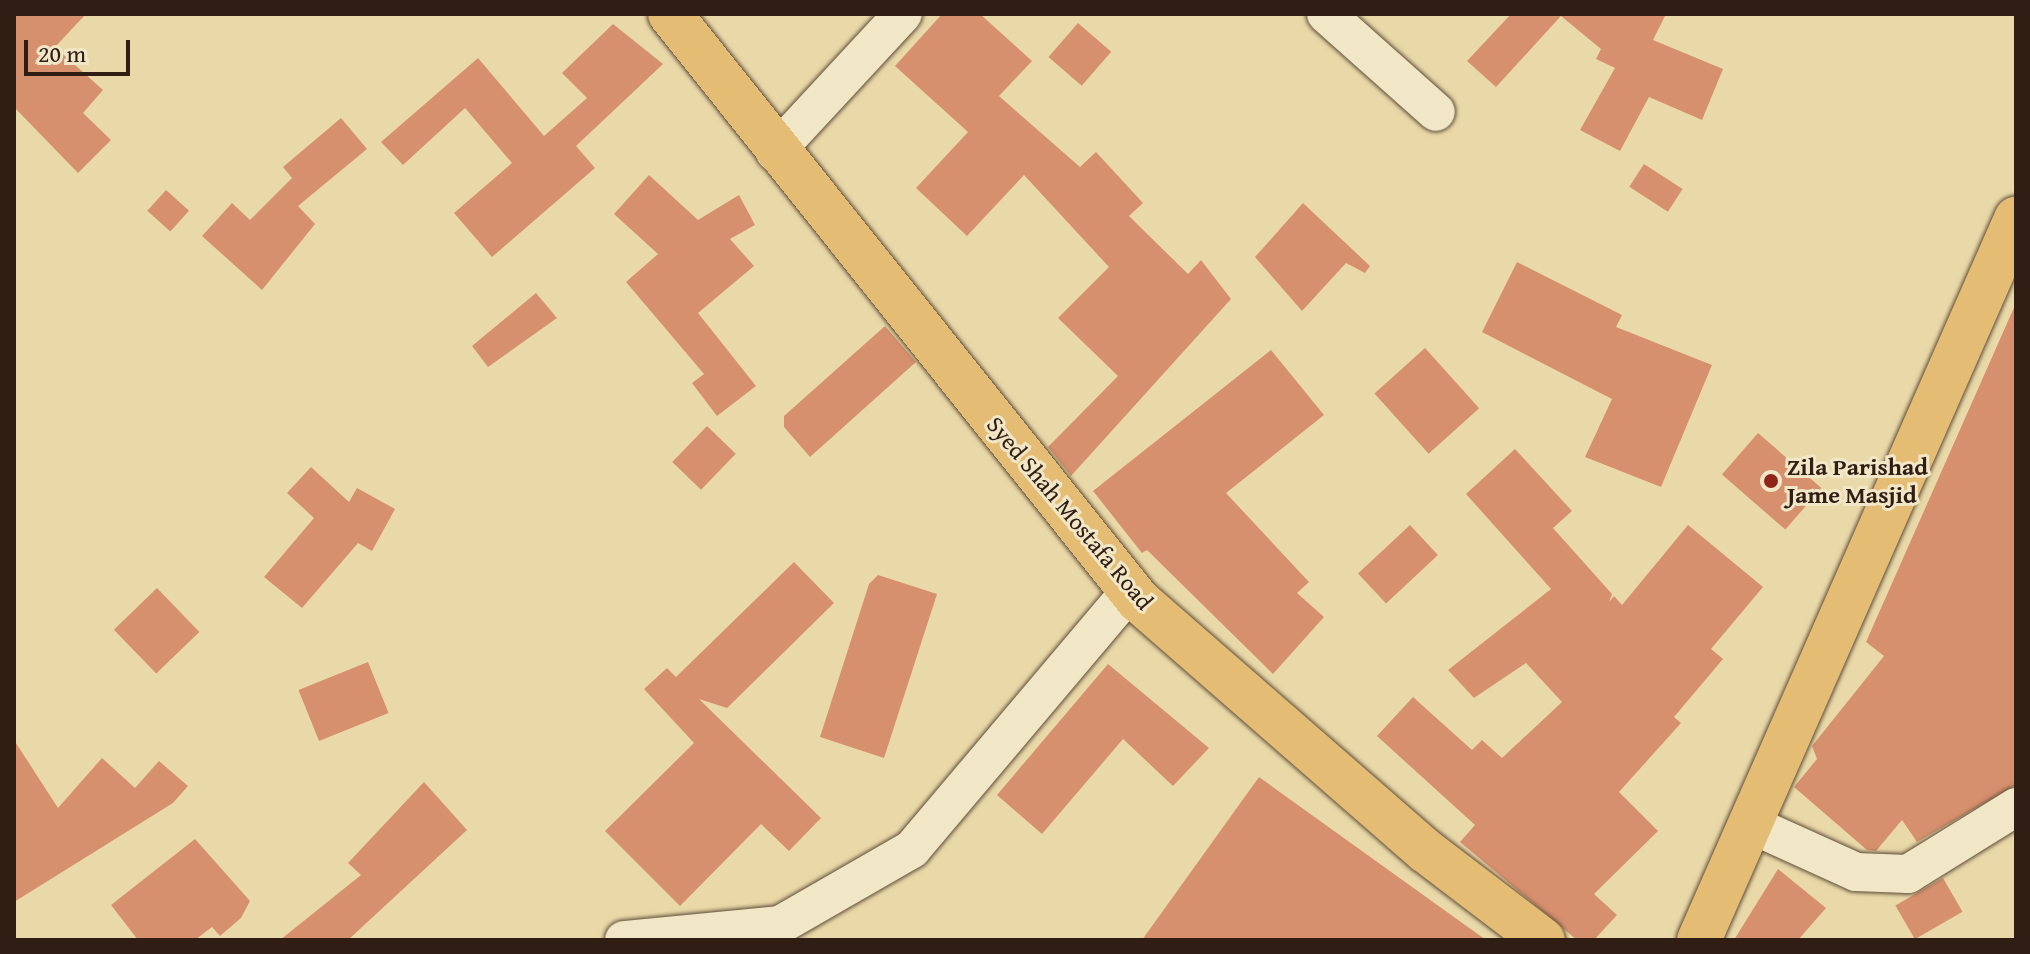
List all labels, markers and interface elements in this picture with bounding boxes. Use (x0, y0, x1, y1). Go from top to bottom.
scale bar (28, 24, 134, 74)
text: 20 m (38, 36, 86, 71)
street label: Syed Shah Mostafa Road (981, 410, 1159, 616)
place label: Zila Parishad Jame Masjid (1787, 453, 1928, 509)
marker: Zila Parishad Jame Masjid (1762, 472, 1780, 490)

